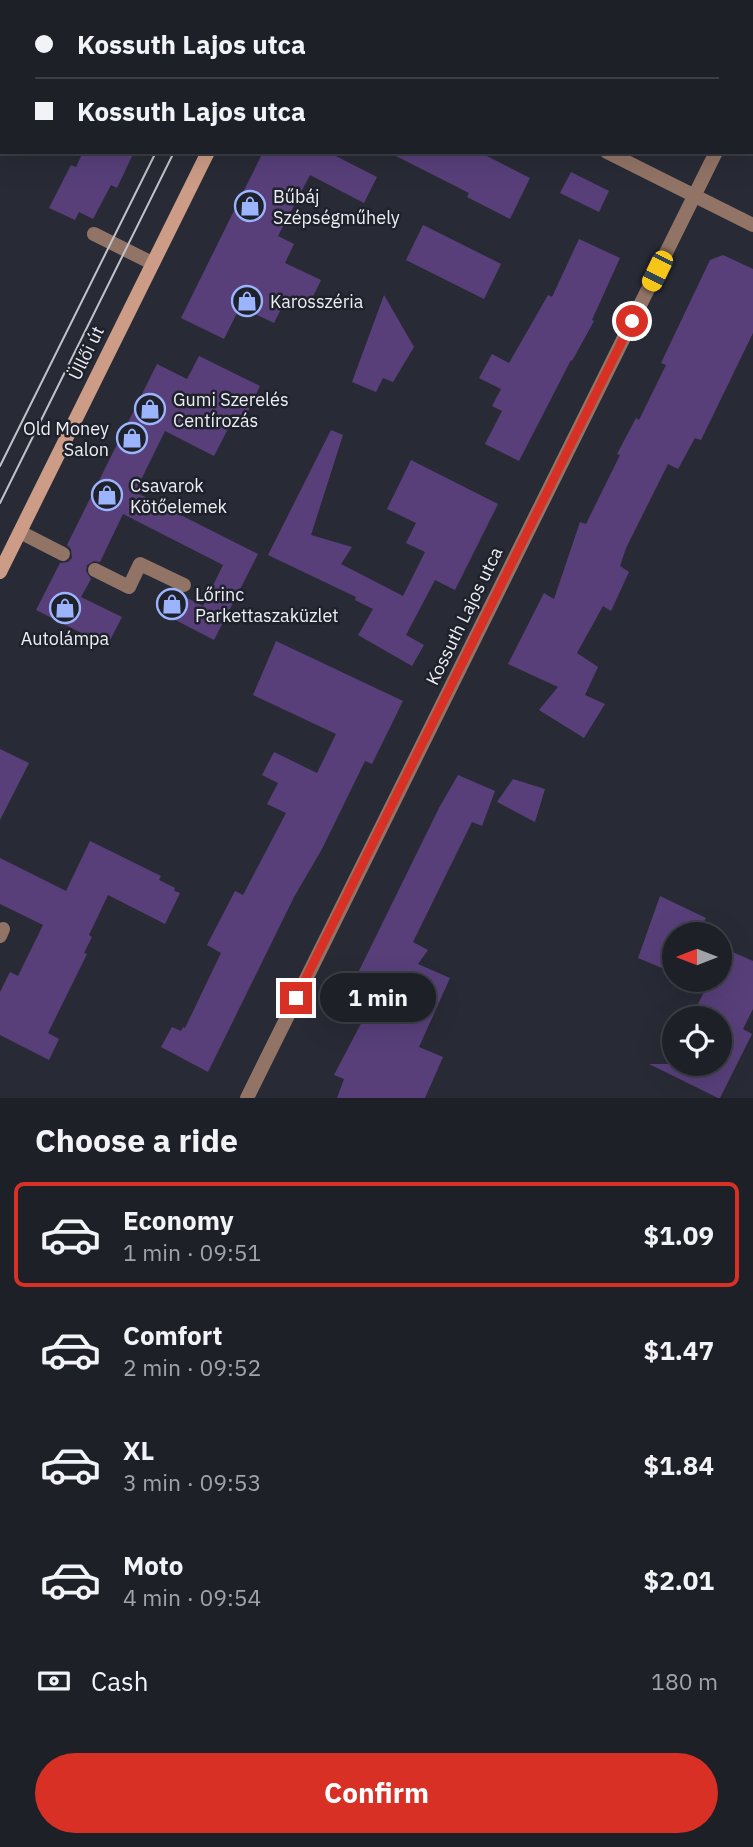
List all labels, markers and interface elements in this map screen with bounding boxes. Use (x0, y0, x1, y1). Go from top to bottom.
text: Kossuth Lajos utca (77, 27, 306, 61)
text: Kossuth Lajos utca (77, 94, 306, 128)
place label: Bűbáj Szépségműhely (273, 185, 400, 229)
shop icon: Bűbáj Szépségműhely (233, 189, 267, 223)
car (639, 248, 676, 294)
shop icon: Karosszéria (230, 284, 264, 318)
place label: Karosszéria (270, 290, 364, 313)
route start (616, 305, 648, 337)
street label: Üllői út (63, 322, 109, 384)
place label: Gumi Szerelés Centírozás (173, 388, 289, 432)
shop icon: Gumi Szerelés Centírozás (133, 392, 167, 426)
place label: Old Money Salon (23, 417, 109, 461)
shop icon: Old Money Salon (115, 421, 149, 455)
place label: Csavarok Kötőelemek (130, 474, 228, 518)
shop icon: Csavarok Kötőelemek (90, 478, 124, 512)
street label: Kossuth Lajos utca (421, 543, 508, 689)
place label: Lőrinc Parkettaszaküzlet (195, 583, 339, 627)
shop icon: Lőrinc Parkettaszaküzlet (155, 587, 189, 621)
shop icon: Autolámpa (48, 591, 82, 625)
place label: Autolámpa (21, 627, 110, 650)
north arrow (662, 922, 732, 992)
map controls (662, 922, 732, 1076)
callout: 1 min (320, 974, 436, 1023)
route end (280, 982, 312, 1014)
text: 1 min (348, 982, 408, 1012)
button: locate (662, 1006, 732, 1076)
text: Choose a ride (35, 1119, 238, 1161)
icon: car (39, 1203, 102, 1266)
text: Economy (123, 1203, 234, 1237)
text: $1.09 (644, 1218, 714, 1252)
text: 1 min · 09:51 (123, 1237, 261, 1267)
icon: car (39, 1318, 102, 1381)
text: Comfort (123, 1318, 222, 1352)
text: $1.47 (644, 1333, 714, 1367)
text: 2 min · 09:52 (123, 1352, 261, 1382)
icon: car (39, 1433, 102, 1496)
text: XL (123, 1433, 154, 1467)
text: $1.84 (644, 1448, 714, 1482)
text: 3 min · 09:53 (123, 1467, 261, 1497)
icon: car (39, 1548, 102, 1611)
text: Moto (123, 1548, 183, 1582)
text: $2.01 (644, 1563, 714, 1597)
text: 4 min · 09:54 (123, 1582, 261, 1612)
icon: cash (35, 1662, 73, 1700)
text: Cash (91, 1664, 148, 1698)
text: 180 m (651, 1666, 718, 1696)
button: Confirm (35, 1753, 718, 1833)

